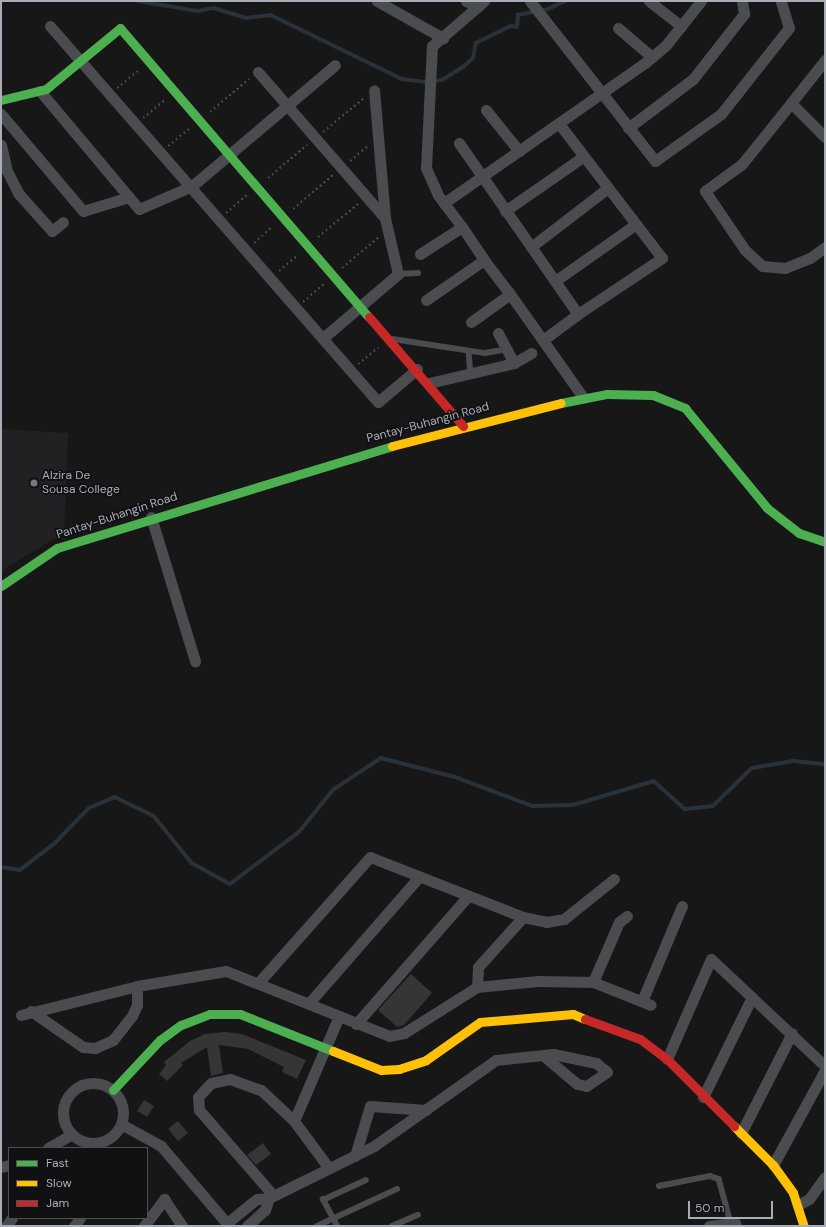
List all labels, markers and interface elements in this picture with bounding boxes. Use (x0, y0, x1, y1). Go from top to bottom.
street label: Pantay-Buhangin Road (365, 400, 491, 446)
place label: Alzira De Sousa College (42, 469, 120, 497)
marker: Alzira De Sousa College (29, 478, 39, 488)
street label: Pantay-Buhangin Road (55, 490, 179, 542)
legend (8, 1147, 148, 1219)
text: Fast (46, 1155, 69, 1171)
text: Slow (46, 1175, 72, 1191)
scale bar (690, 1193, 775, 1219)
text: Jam (46, 1195, 69, 1211)
text: 50 m (695, 1200, 724, 1216)

